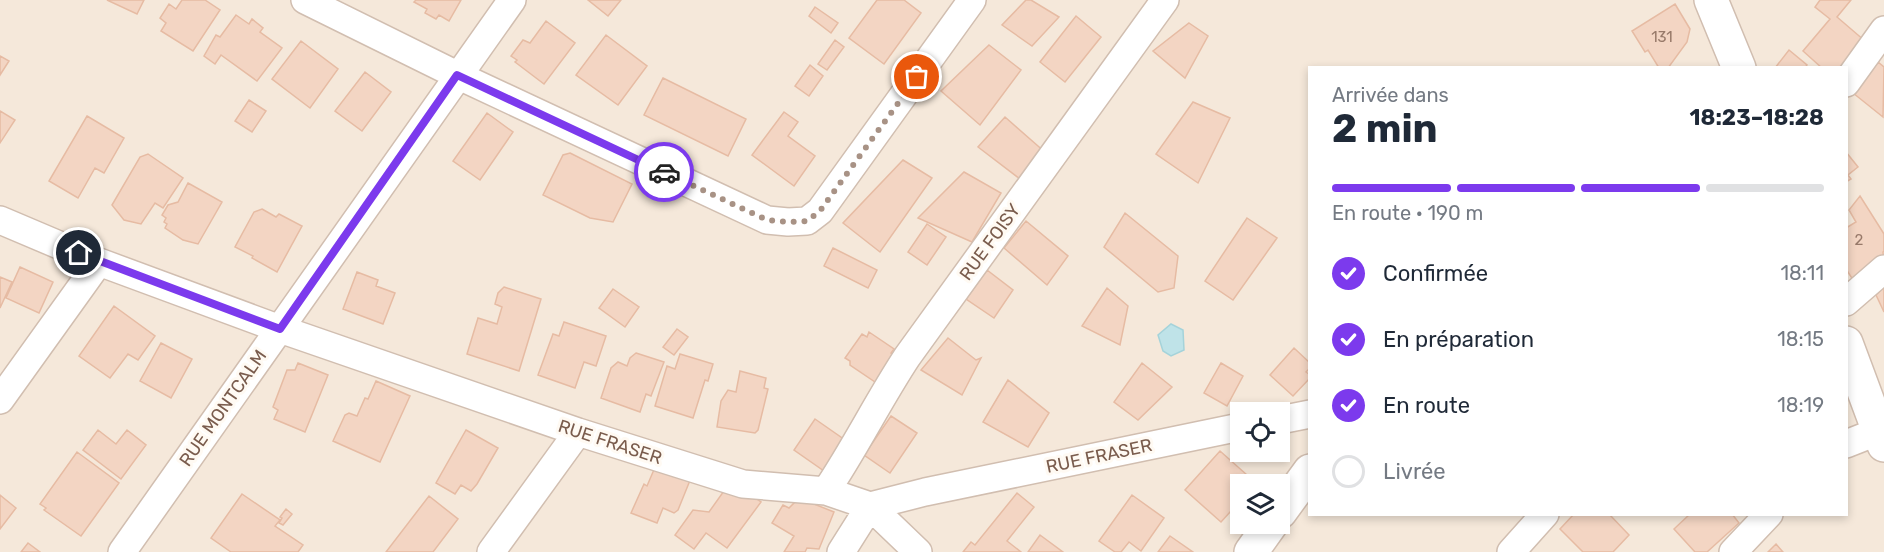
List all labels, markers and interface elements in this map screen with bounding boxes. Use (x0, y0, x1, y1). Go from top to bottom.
house number: 131 (1651, 28, 1673, 46)
pin (891, 51, 942, 102)
icon: bag (900, 60, 933, 93)
text: Arrivée dans (1332, 83, 1449, 107)
text: 18:23–18:28 (1690, 104, 1824, 131)
text: 2 min (1332, 106, 1438, 152)
courier (634, 142, 694, 202)
icon: car (648, 156, 681, 189)
street label: RUE FOISY (955, 199, 1025, 285)
text: En route · 190 m (1332, 201, 1483, 225)
pin (53, 227, 104, 278)
house number: 2 (1855, 231, 1864, 249)
icon: home (62, 236, 95, 269)
icon: check (1332, 257, 1365, 290)
text: Confirmée (1383, 260, 1488, 287)
text: 18:11 (1780, 261, 1824, 285)
icon: check (1332, 323, 1365, 356)
text: En préparation (1383, 326, 1534, 353)
text: 18:15 (1777, 327, 1824, 351)
street label: RUE MONTCALM (175, 345, 271, 471)
icon: check (1332, 389, 1365, 422)
text: En route (1383, 392, 1470, 419)
text: 18:19 (1777, 393, 1824, 417)
map controls (1230, 402, 1290, 534)
button: locate (1230, 402, 1290, 462)
street label: RUE FRASER (555, 415, 665, 469)
street label: RUE FRASER (1044, 434, 1154, 478)
text: Livrée (1383, 458, 1446, 485)
button: layers (1230, 474, 1290, 534)

